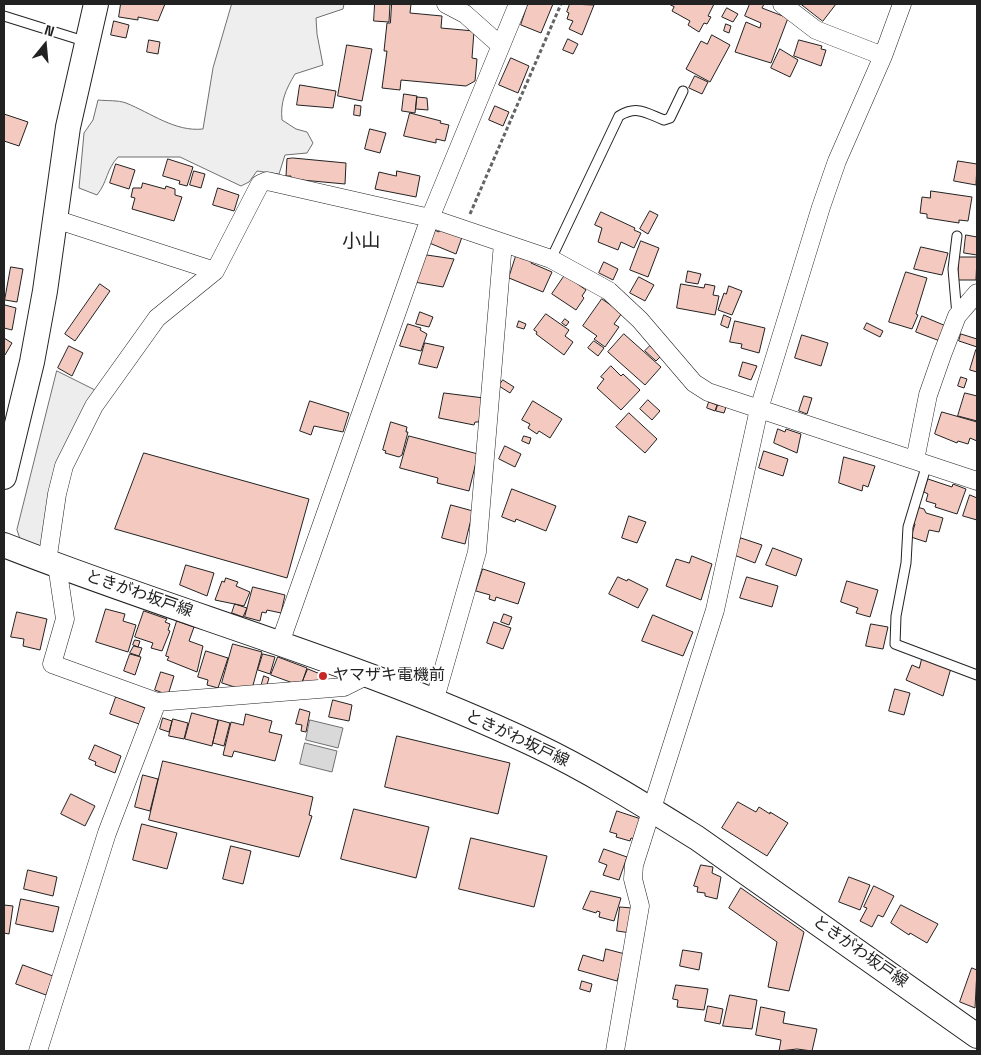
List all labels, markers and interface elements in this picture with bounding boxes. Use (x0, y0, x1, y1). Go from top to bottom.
north arrow (20, 20, 70, 70)
text: N (42, 21, 56, 41)
district label: 小山 (342, 231, 380, 253)
street label: ときがわ坂戸線 (83, 567, 195, 621)
place label: ヤマザキ電機前 (333, 666, 445, 686)
marker: ヤマザキ電機前 (317, 670, 329, 682)
street label: ときがわ坂戸線 (462, 707, 572, 771)
street label: ときがわ坂戸線 (809, 912, 911, 992)

